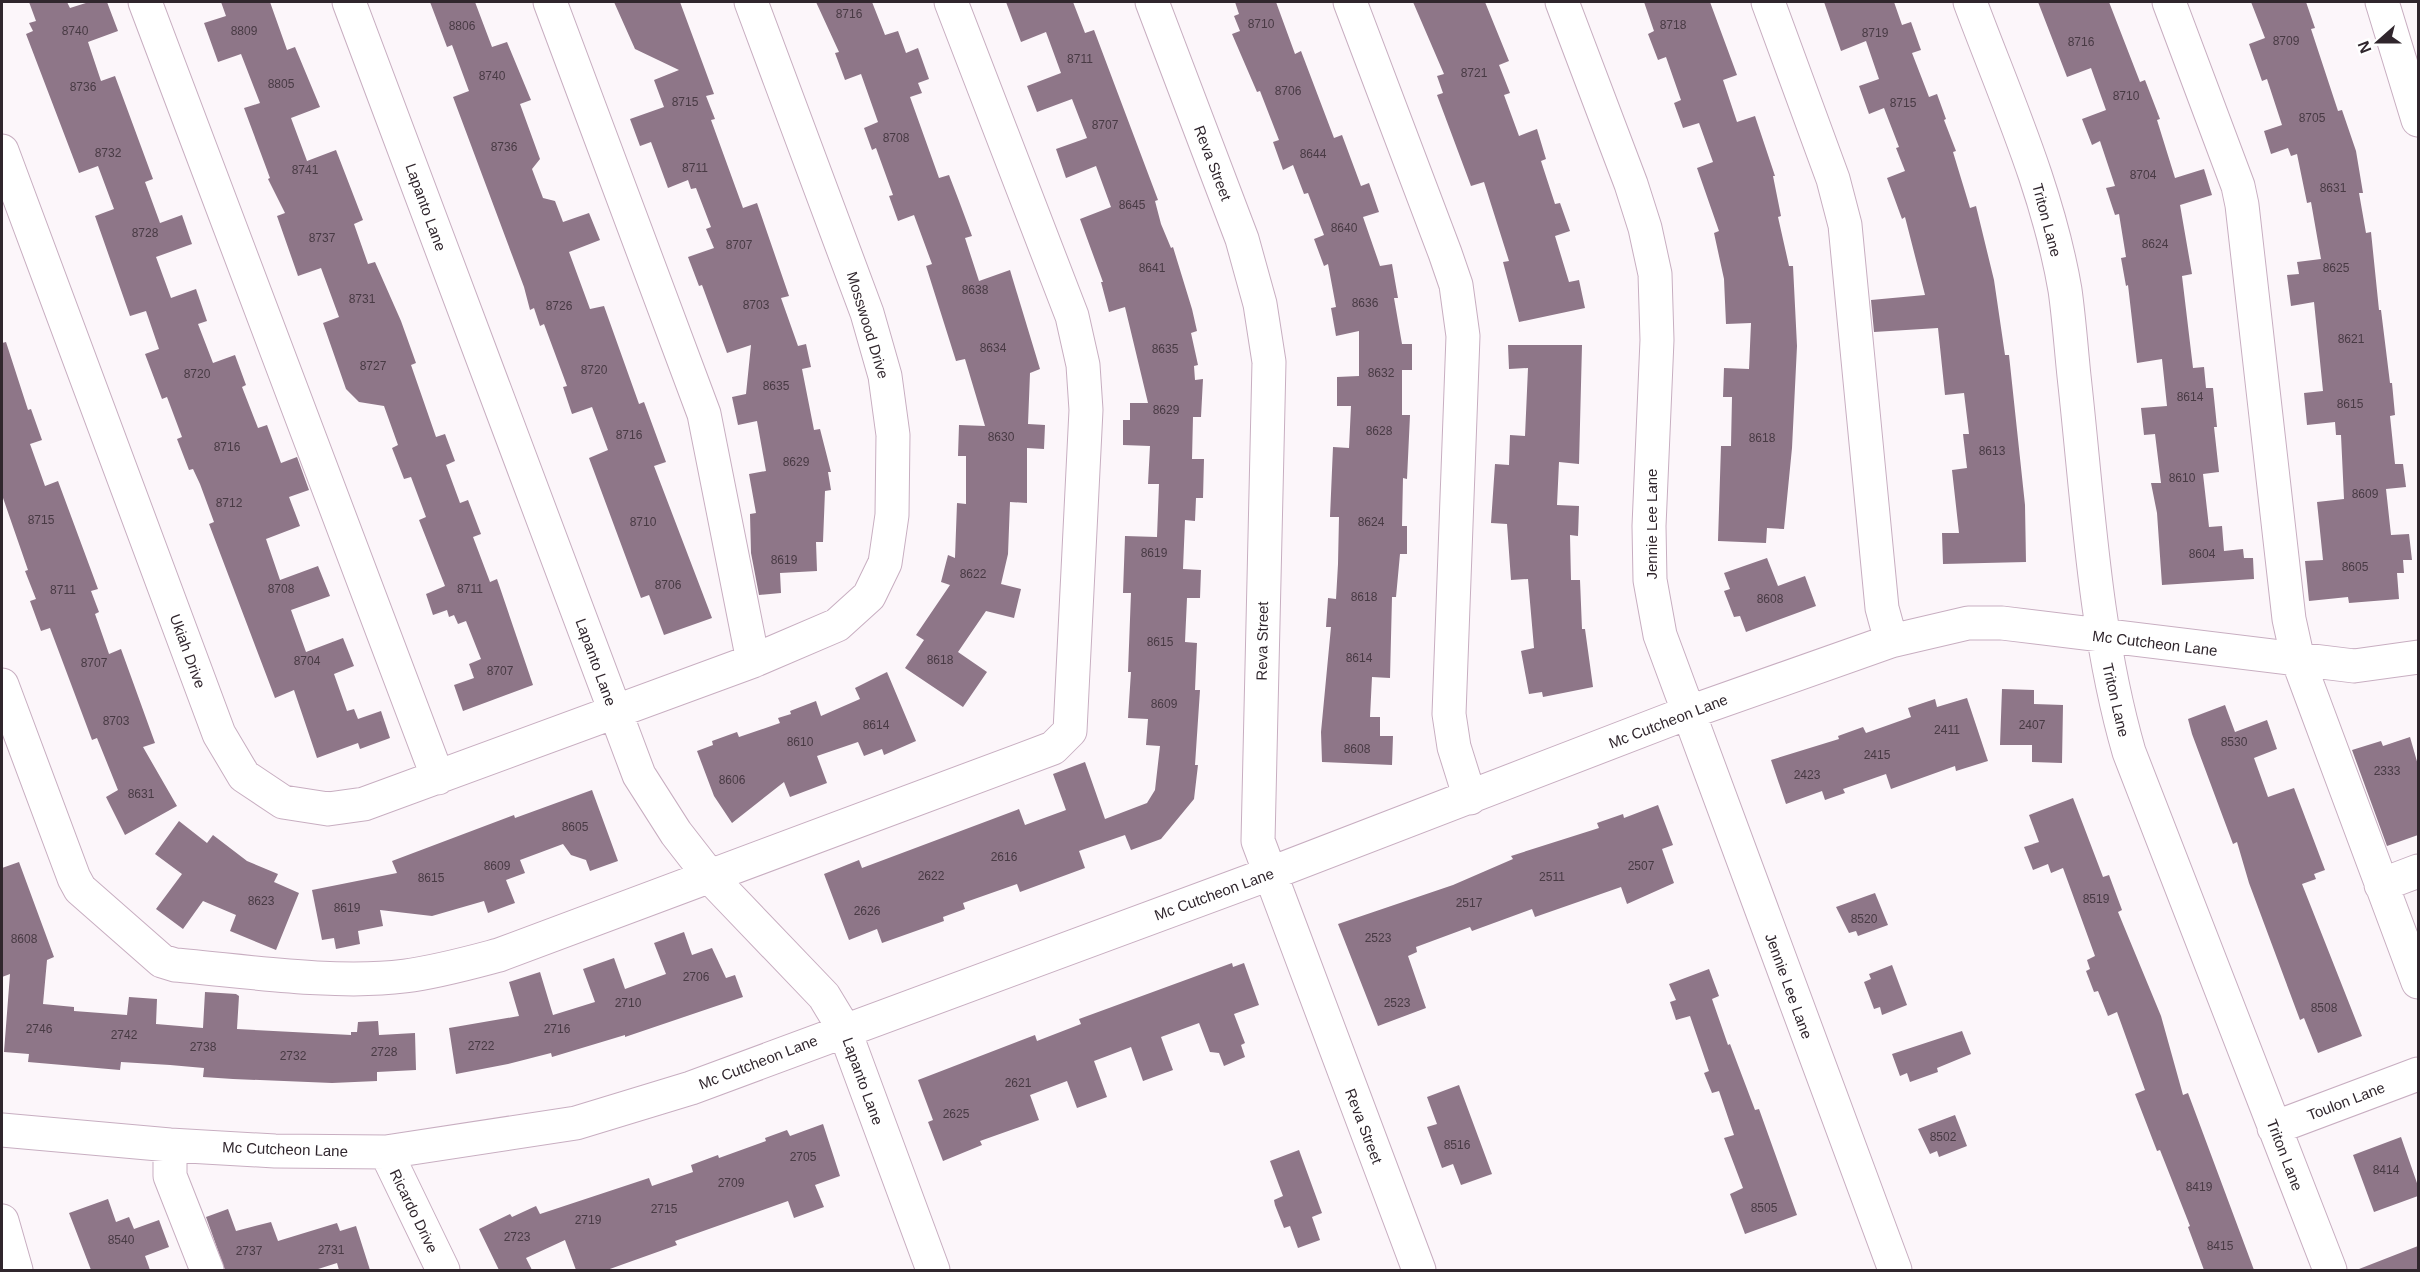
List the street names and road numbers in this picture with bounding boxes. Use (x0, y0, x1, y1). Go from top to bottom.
street label: Reva Street (1191, 123, 1235, 204)
street label: Lapanto Lane (402, 161, 450, 253)
street label: Triton Lane (2029, 181, 2065, 259)
street label: Mosswood Drive (844, 269, 892, 381)
street label: Jennie Lee Lane (1643, 469, 1660, 579)
street label: Reva Street (1253, 600, 1271, 681)
street label: Ukiah Drive (167, 612, 209, 690)
street label: Lapanto Lane (572, 616, 620, 708)
street label: Mc Cutcheon Lane (2091, 627, 2219, 659)
street label: Triton Lane (2099, 661, 2133, 739)
street label: Mc Cutcheon Lane (1606, 691, 1730, 751)
street label: Mc Cutcheon Lane (1152, 864, 1276, 924)
street label: Jennie Lee Lane (1762, 931, 1816, 1041)
street label: Mc Cutcheon Lane (696, 1032, 820, 1092)
street label: Lapanto Lane (839, 1035, 887, 1127)
street label: Toulon Lane (2305, 1078, 2387, 1124)
street label: Reva Street (1342, 1086, 1386, 1167)
street label: Triton Lane (2264, 1117, 2306, 1193)
street label: Mc Cutcheon Lane (222, 1138, 348, 1160)
street label: Ricardo Drive (386, 1166, 442, 1256)

